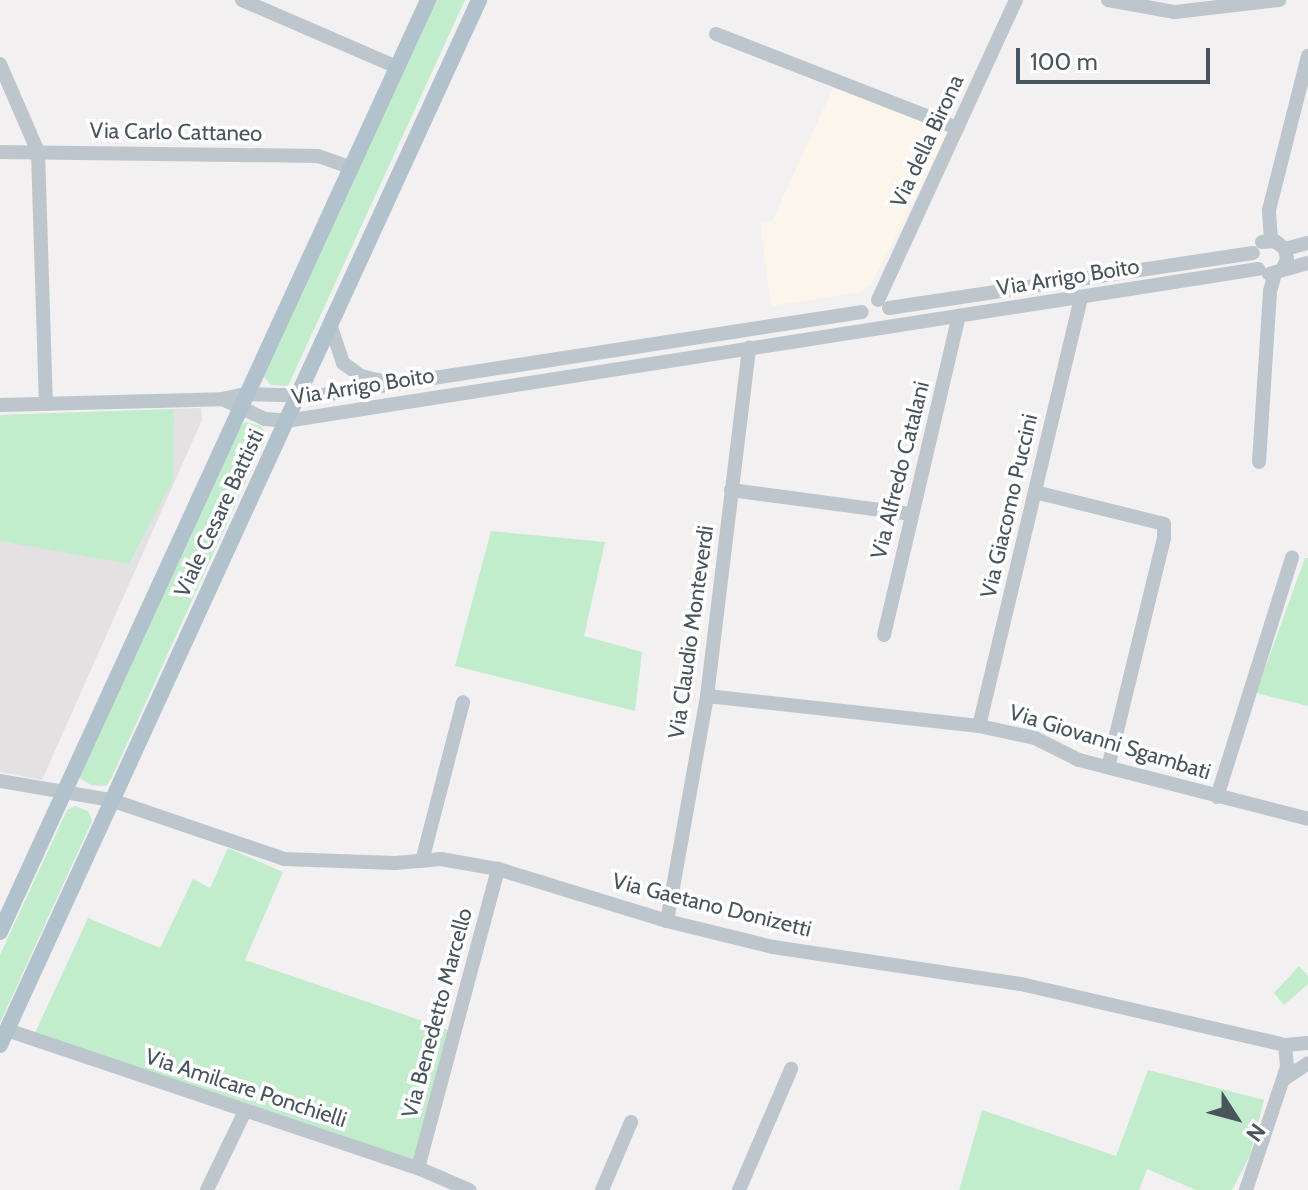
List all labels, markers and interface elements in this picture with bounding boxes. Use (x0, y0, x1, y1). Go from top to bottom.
scale bar (1020, 32, 1214, 82)
text: 100 m (1030, 47, 1098, 76)
street label: Via della Birona (885, 71, 969, 211)
street label: Via Carlo Cattaneo (89, 117, 263, 147)
street label: Via Arrigo Boito (995, 253, 1141, 301)
street label: Via Arrigo Boito (290, 362, 436, 410)
street label: Via Alfredo Catalani (865, 378, 935, 562)
street label: Via Giacomo Puccini (975, 411, 1043, 601)
street label: Viale Cesare Battisti (169, 425, 269, 601)
street label: Via Claudio Monteverdi (663, 524, 719, 740)
street label: Via Giovanni Sgambati (1006, 699, 1214, 785)
street label: Via Gaetano Donizetti (610, 867, 814, 943)
street label: Via Benedetto Marcello (396, 905, 478, 1121)
street label: Via Amilcare Ponchielli (142, 1043, 350, 1133)
north arrow (1196, 1078, 1276, 1158)
text: N (1240, 1118, 1271, 1147)

